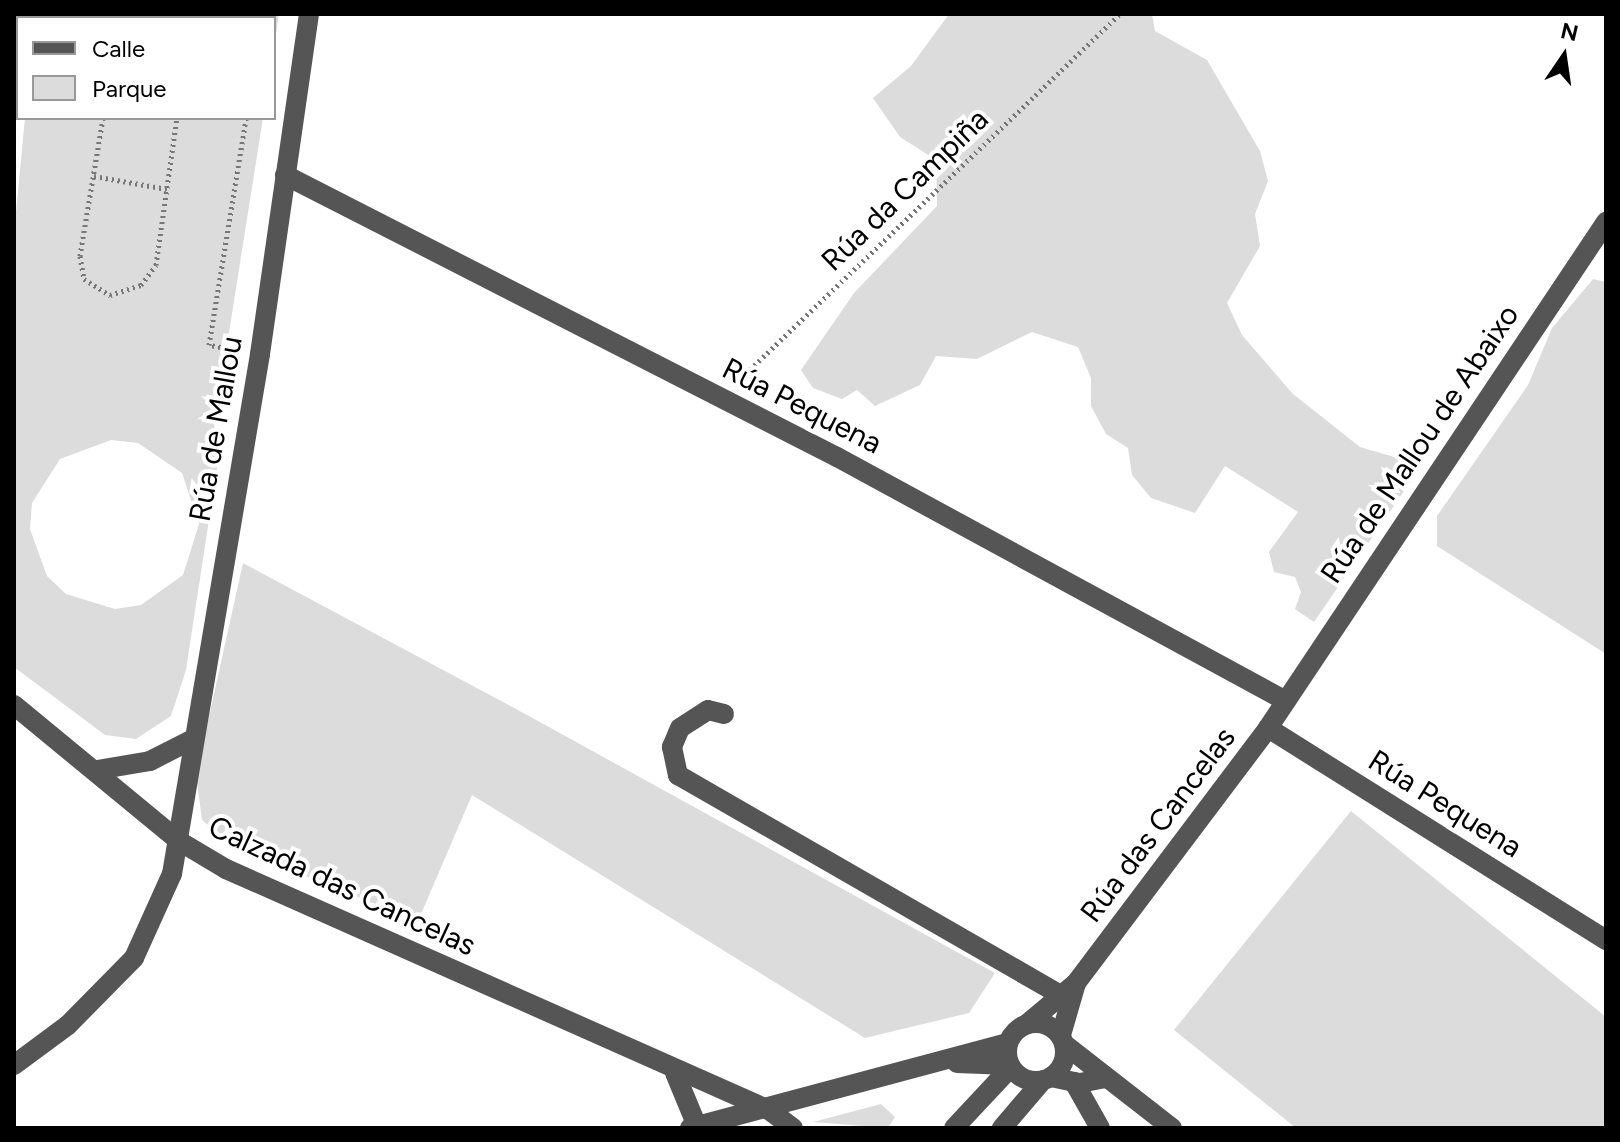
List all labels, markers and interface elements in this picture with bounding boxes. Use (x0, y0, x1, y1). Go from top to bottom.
legend (16, 16, 276, 120)
north arrow (1524, 16, 1604, 96)
text: N (1558, 17, 1581, 47)
text: Calle (92, 34, 145, 63)
text: Parque (92, 74, 166, 103)
street label: Rúa da Campiña (814, 101, 996, 279)
street label: Rúa de Mallou de Abaixo (1313, 298, 1527, 590)
street label: Rúa de Mallou (182, 333, 250, 525)
street label: Rúa Pequena (716, 350, 888, 462)
street label: Rúa das Cancelas (1073, 720, 1243, 930)
street label: Rúa Pequena (1362, 743, 1528, 865)
street label: Calzada das Cancelas (203, 808, 481, 964)

